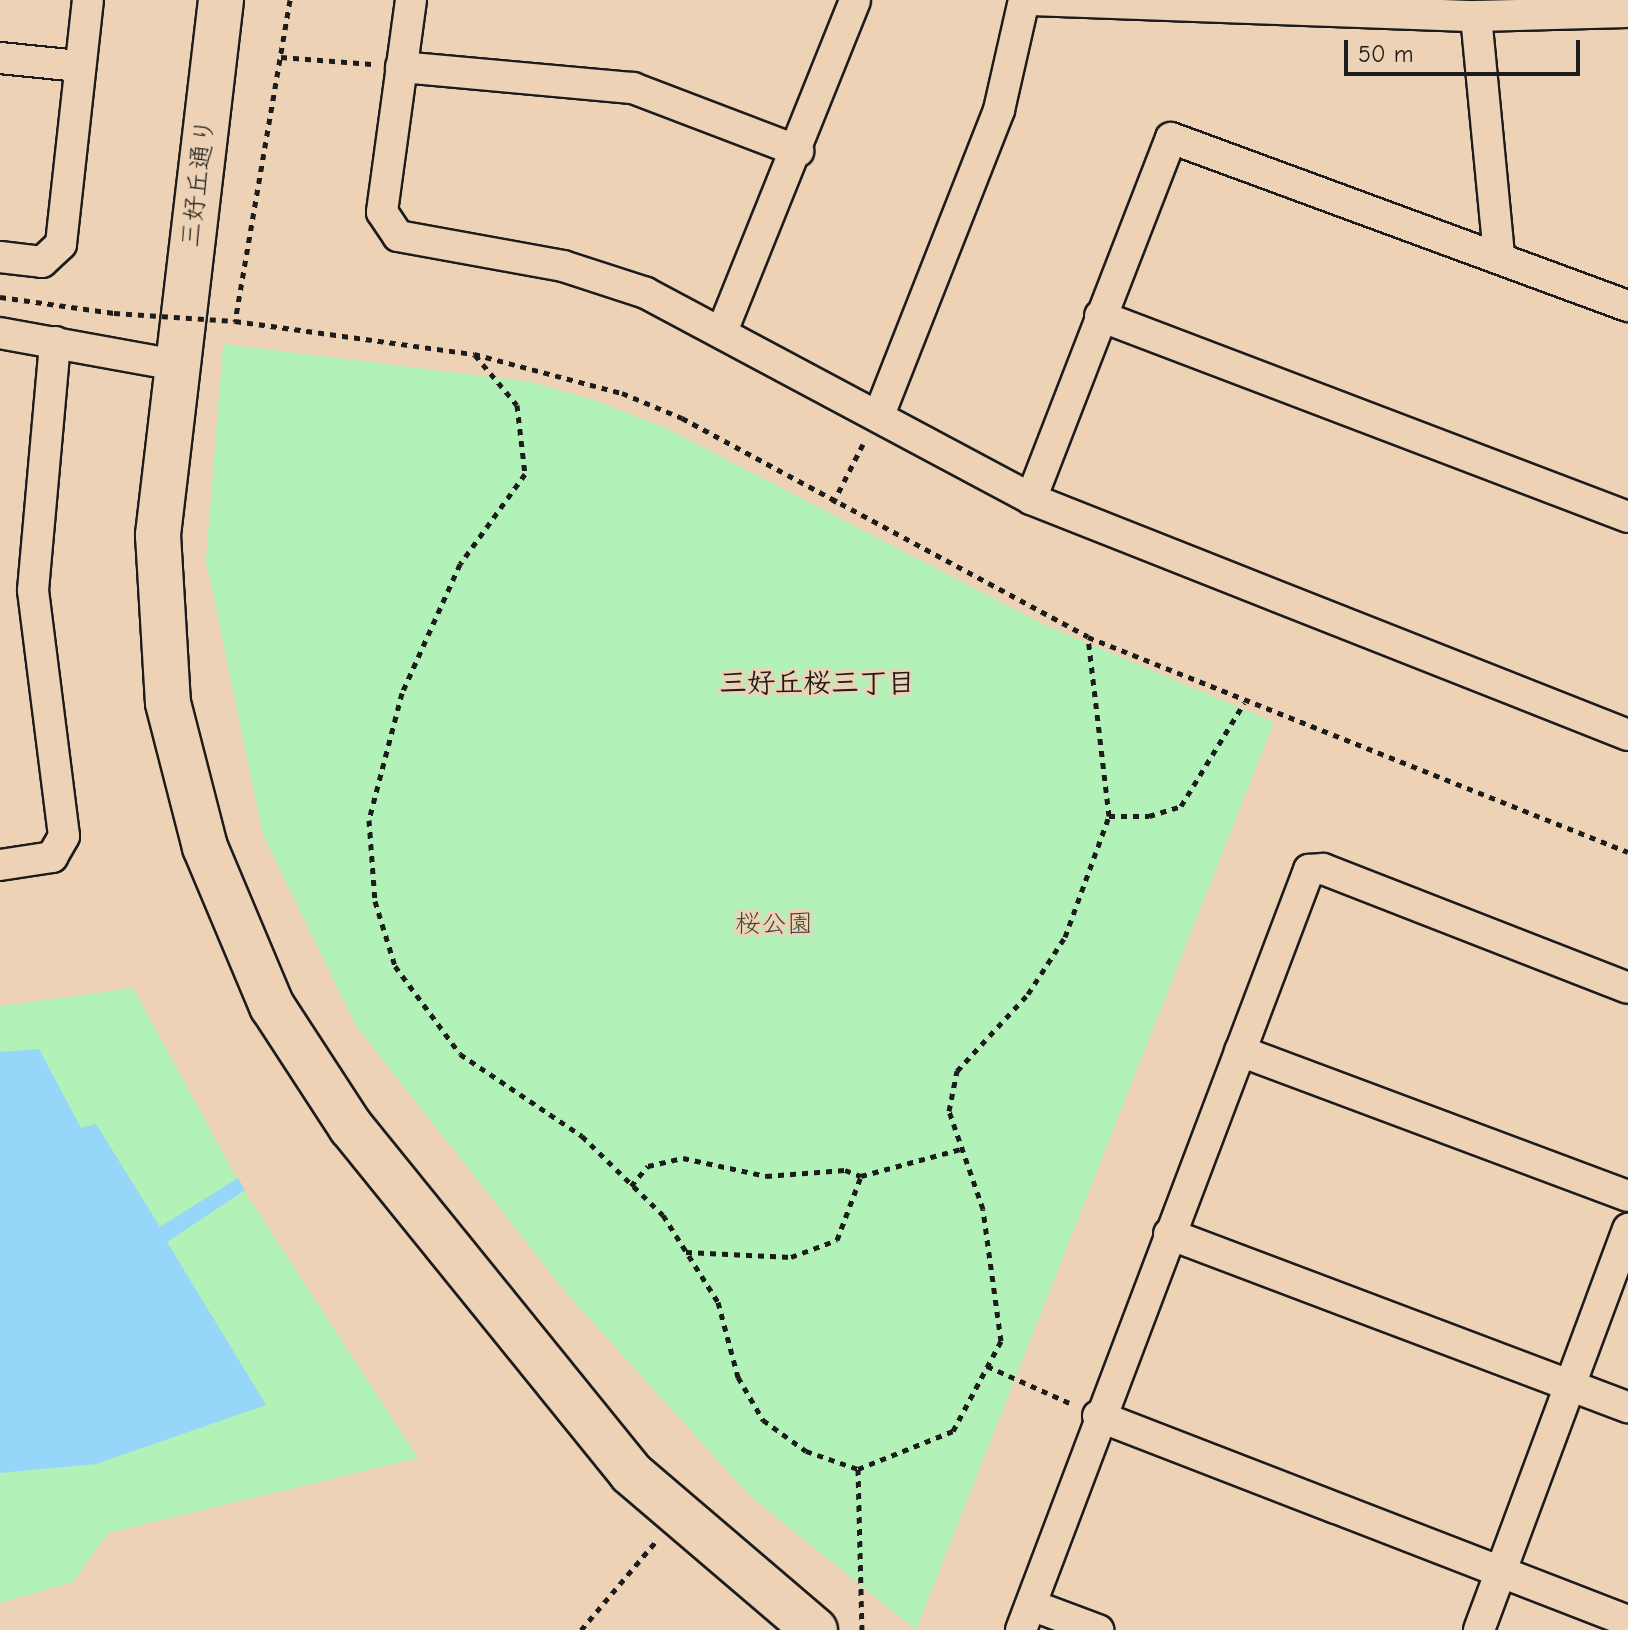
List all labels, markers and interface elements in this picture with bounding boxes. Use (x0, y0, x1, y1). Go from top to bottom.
scale bar (1348, 24, 1584, 74)
text: 50 m (1358, 40, 1414, 68)
street label: 三好丘通り (176, 117, 222, 249)
district label: 三好丘桜三丁目 (719, 666, 915, 700)
park label: 桜公園 (735, 909, 813, 941)

